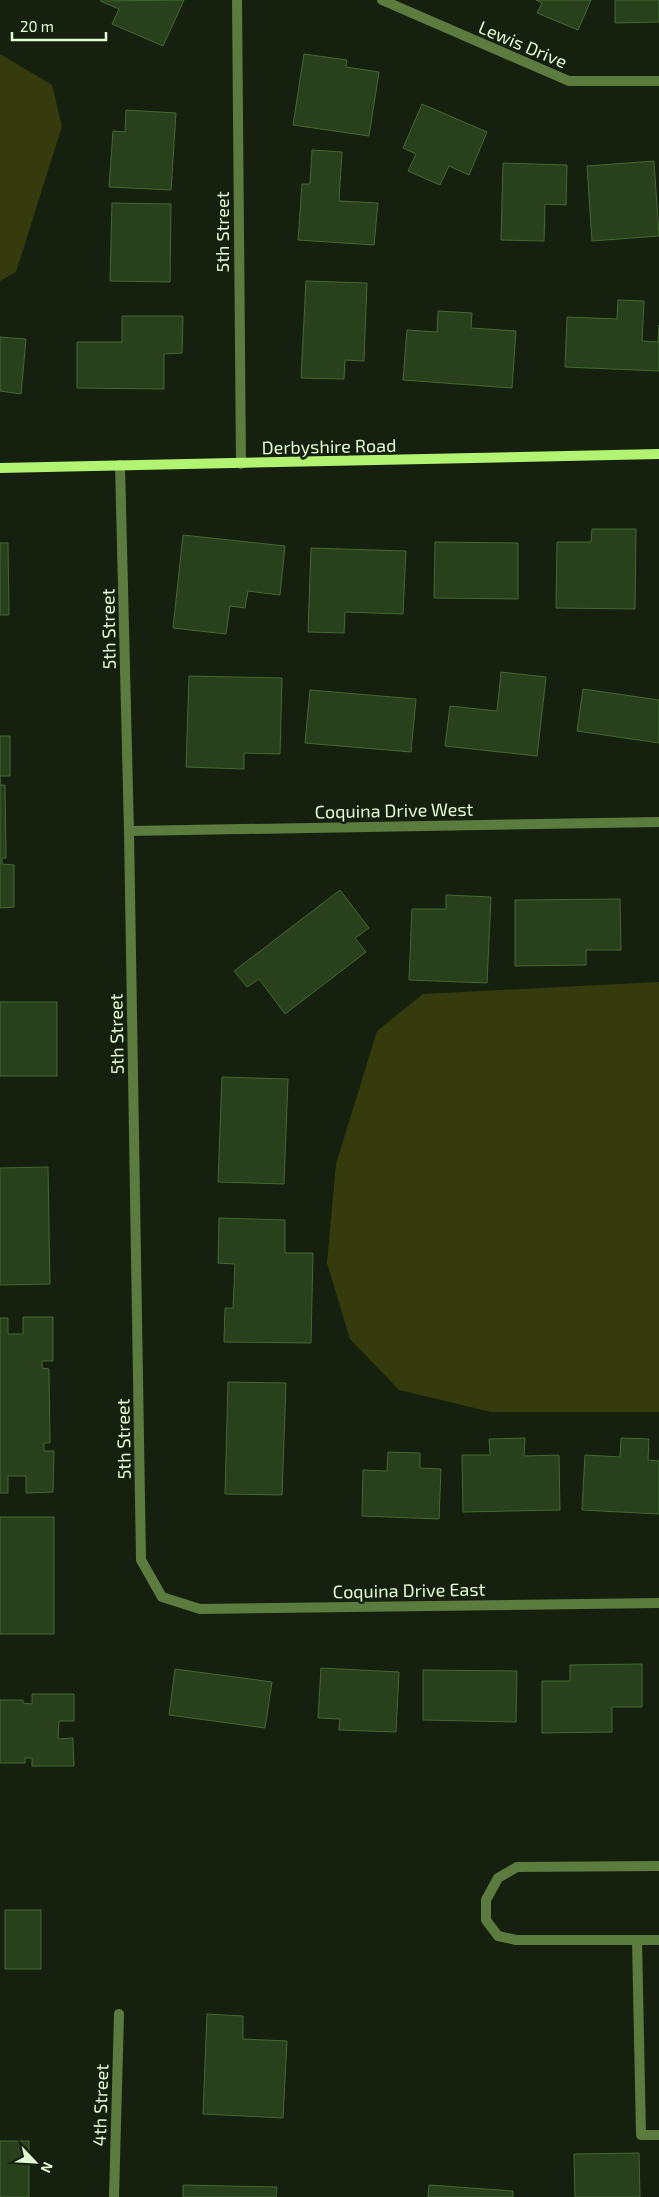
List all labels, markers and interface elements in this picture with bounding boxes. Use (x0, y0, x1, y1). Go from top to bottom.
scale bar (12, 10, 106, 42)
street label: Lewis Drive (475, 15, 571, 73)
text: 20 m (20, 17, 54, 35)
street label: 5th Street (211, 191, 233, 273)
street label: Derbyshire Road (261, 434, 397, 458)
street label: 5th Street (96, 588, 120, 670)
street label: Coquina Drive West (314, 798, 474, 822)
street label: 5th Street (104, 993, 128, 1075)
street label: 5th Street (111, 1398, 135, 1480)
street label: Coquina Drive East (333, 1578, 486, 1602)
street label: 4th Street (88, 2063, 112, 2147)
north arrow (10, 2137, 60, 2187)
text: N (37, 2160, 57, 2176)

